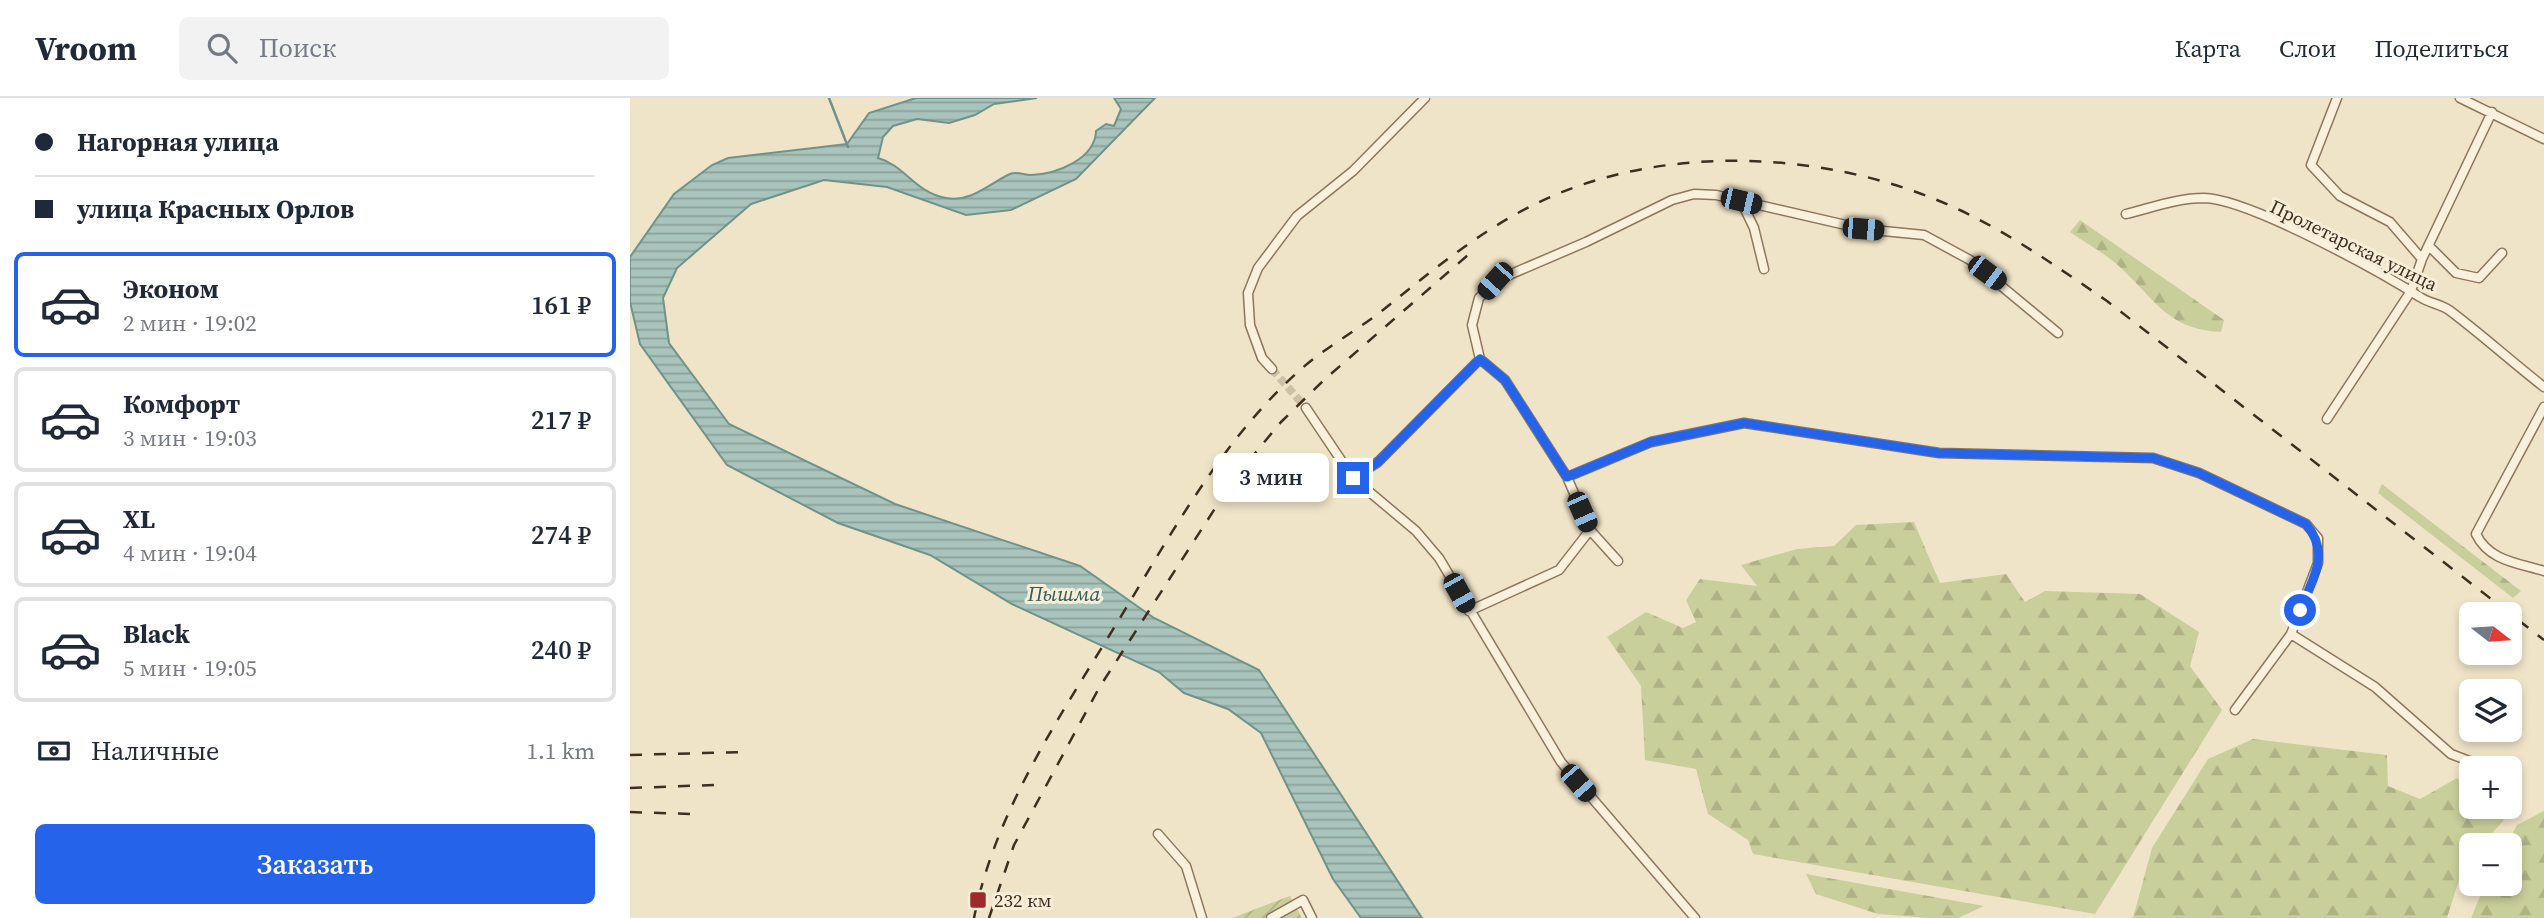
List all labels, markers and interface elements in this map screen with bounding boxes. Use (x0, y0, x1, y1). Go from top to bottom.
search box (179, 17, 669, 80)
text: Vroom (35, 26, 137, 71)
icon: search (203, 29, 241, 67)
text: Поиск (259, 30, 336, 66)
text: Карта (2175, 32, 2241, 65)
text: Слои (2279, 32, 2336, 65)
text: Поделиться (2374, 32, 2509, 65)
text: Нагорная улица (77, 124, 279, 160)
car (1719, 186, 1764, 216)
text: улица Красных Орлов (77, 191, 354, 227)
street label: Пролетарская улица (2266, 193, 2442, 297)
car (1842, 217, 1885, 241)
car (1964, 252, 2011, 294)
car (1474, 258, 1517, 304)
text: Эконом (123, 271, 219, 307)
icon: car (39, 273, 102, 336)
text: 161 ₽ (531, 287, 591, 323)
text: 2 мин · 19:02 (123, 307, 257, 339)
text: Комфорт (123, 386, 240, 422)
icon: car (39, 388, 102, 451)
text: 217 ₽ (531, 402, 591, 438)
text: 3 мин · 19:03 (123, 422, 257, 454)
callout: 3 мин (1213, 454, 1328, 502)
text: 3 мин (1239, 461, 1303, 493)
route end (1337, 462, 1369, 494)
car (1564, 489, 1601, 535)
text: XL (123, 501, 155, 537)
icon: car (39, 503, 102, 566)
text: 274 ₽ (531, 517, 591, 553)
text: 4 мин · 19:04 (123, 537, 257, 569)
car (1440, 570, 1479, 616)
water label: Пышма (1026, 579, 1101, 608)
route start (2284, 594, 2316, 626)
north arrow (2459, 602, 2522, 665)
map controls (2459, 602, 2522, 896)
text: Black (123, 616, 190, 652)
icon: car (39, 618, 102, 681)
text: 240 ₽ (531, 632, 591, 668)
text: 5 мин · 19:05 (123, 652, 257, 684)
button: layers (2459, 679, 2522, 742)
icon: cash (35, 732, 73, 770)
text: Наличные (91, 733, 219, 769)
text: 1.1 km (526, 735, 595, 767)
button: + (2459, 756, 2522, 819)
car (1557, 760, 1600, 806)
button: Заказать (35, 824, 595, 904)
button: − (2459, 833, 2522, 896)
place label: 232 км (994, 887, 1052, 913)
marker: 232 км (968, 890, 988, 910)

